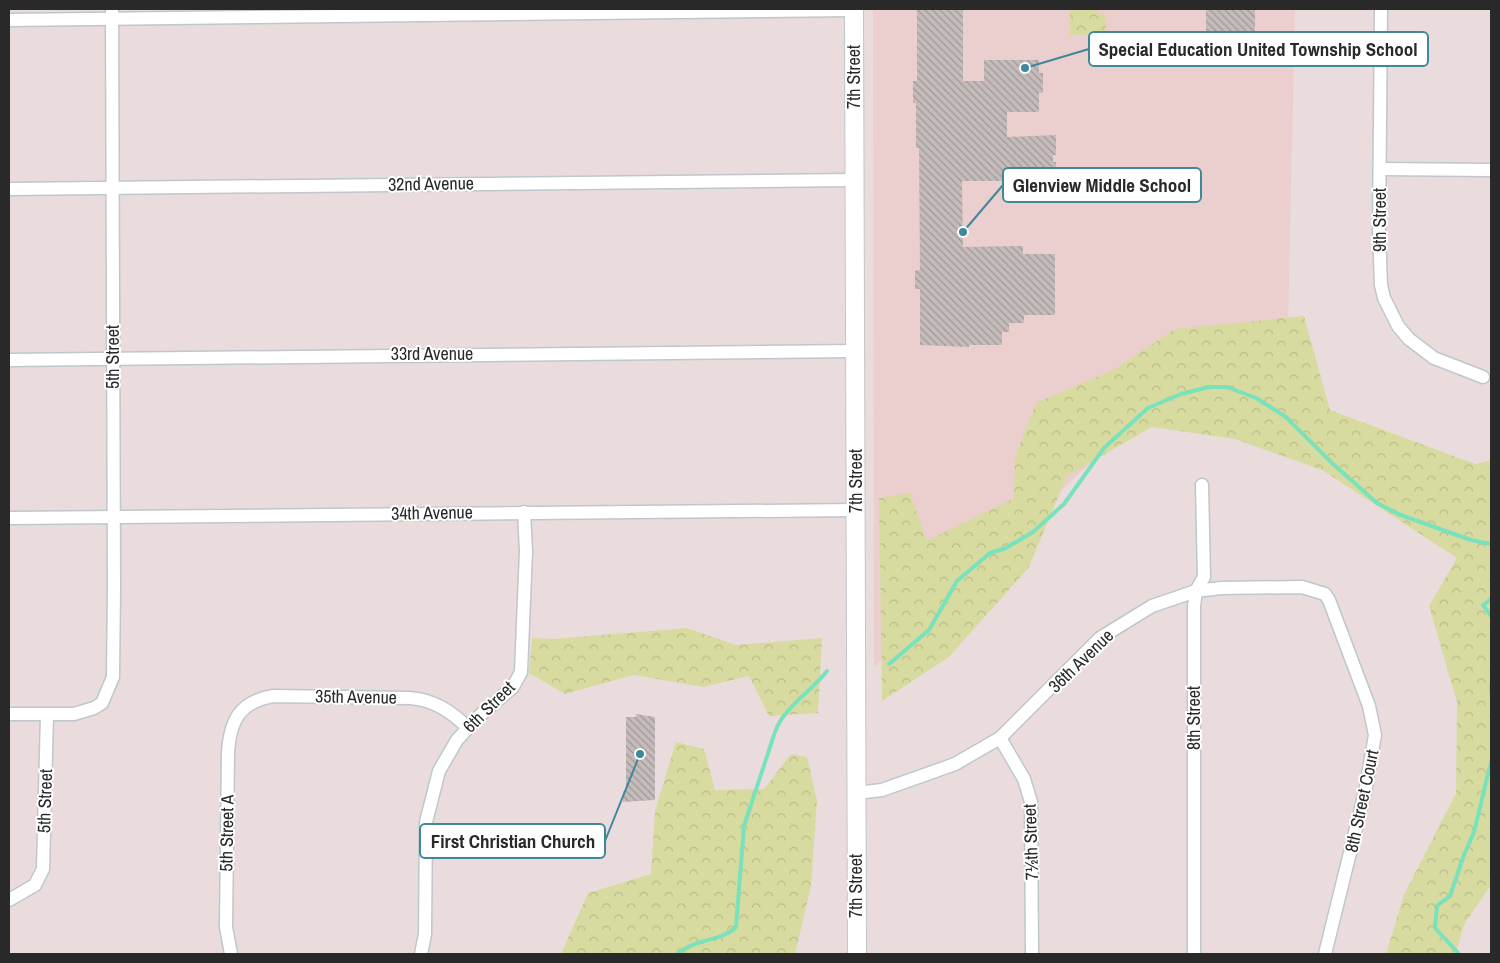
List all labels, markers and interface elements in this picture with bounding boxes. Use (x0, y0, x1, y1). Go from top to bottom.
callout: Special Education United Township School (1089, 32, 1428, 66)
text: Special Education United Township School (1098, 36, 1418, 62)
street label: 7th Street (841, 45, 866, 109)
callout: Glenview Middle School (1003, 168, 1201, 202)
street label: 32nd Avenue (388, 170, 474, 197)
text: Glenview Middle School (1013, 172, 1191, 198)
street label: 9th Street (1367, 188, 1392, 252)
street label: 5th Street (100, 325, 125, 389)
street label: 33rd Avenue (391, 341, 473, 366)
street label: 7th Street (843, 449, 868, 513)
street label: 34th Avenue (391, 499, 473, 526)
street label: 36th Avenue (1043, 623, 1119, 698)
street label: 6th Street (457, 675, 520, 738)
street label: 35th Avenue (315, 683, 397, 710)
street label: 8th Street (1181, 686, 1206, 750)
street label: 8th Street Court (1338, 747, 1385, 854)
street label: 5th Street (31, 769, 58, 833)
street label: 5th Street A (213, 794, 240, 872)
street label: 7½th Street (1017, 803, 1044, 881)
callout: First Christian Church (420, 824, 605, 858)
text: First Christian Church (431, 828, 595, 854)
street label: 7th Street (843, 854, 868, 918)

